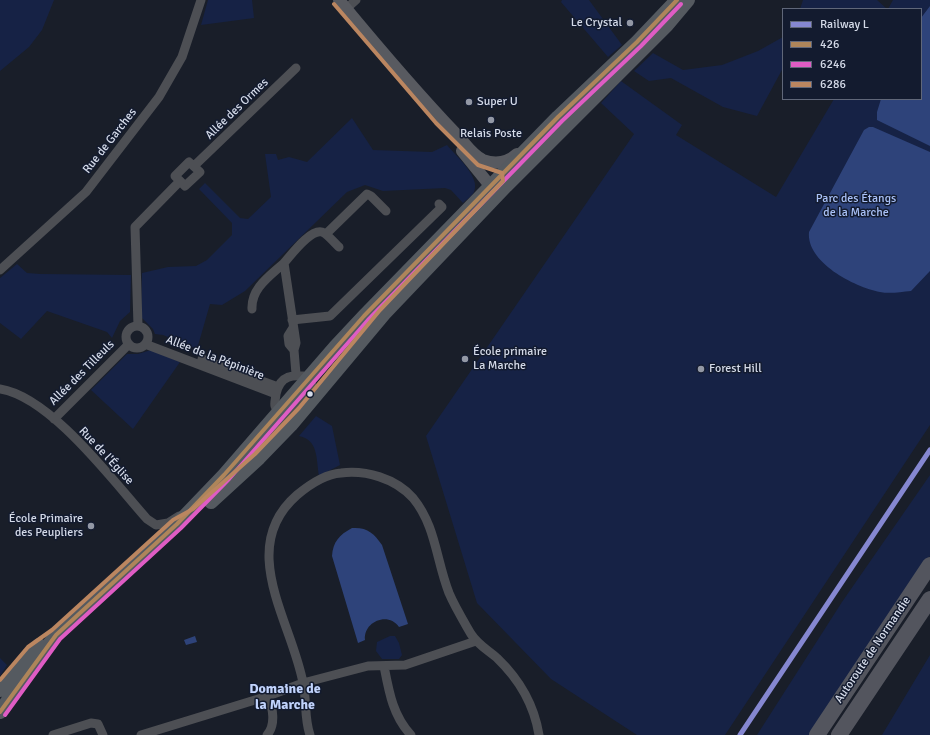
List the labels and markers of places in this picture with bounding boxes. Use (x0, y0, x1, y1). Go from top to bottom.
place label: Le Crystal (571, 16, 622, 30)
marker: Le Crystal (625, 18, 635, 28)
place label: Super U (477, 95, 518, 109)
marker: Super U (464, 97, 474, 107)
marker: Relais Poste (486, 115, 496, 125)
place label: Relais Poste (460, 127, 522, 141)
place label: École primaire La Marche (473, 345, 547, 373)
marker: École primaire La Marche (460, 354, 470, 364)
place label: Forest Hill (709, 362, 762, 376)
marker: Forest Hill (696, 364, 706, 374)
unlabelled marker (305, 389, 315, 399)
place label: École Primaire des Peupliers (9, 512, 83, 540)
marker: École Primaire des Peupliers (86, 521, 96, 531)

